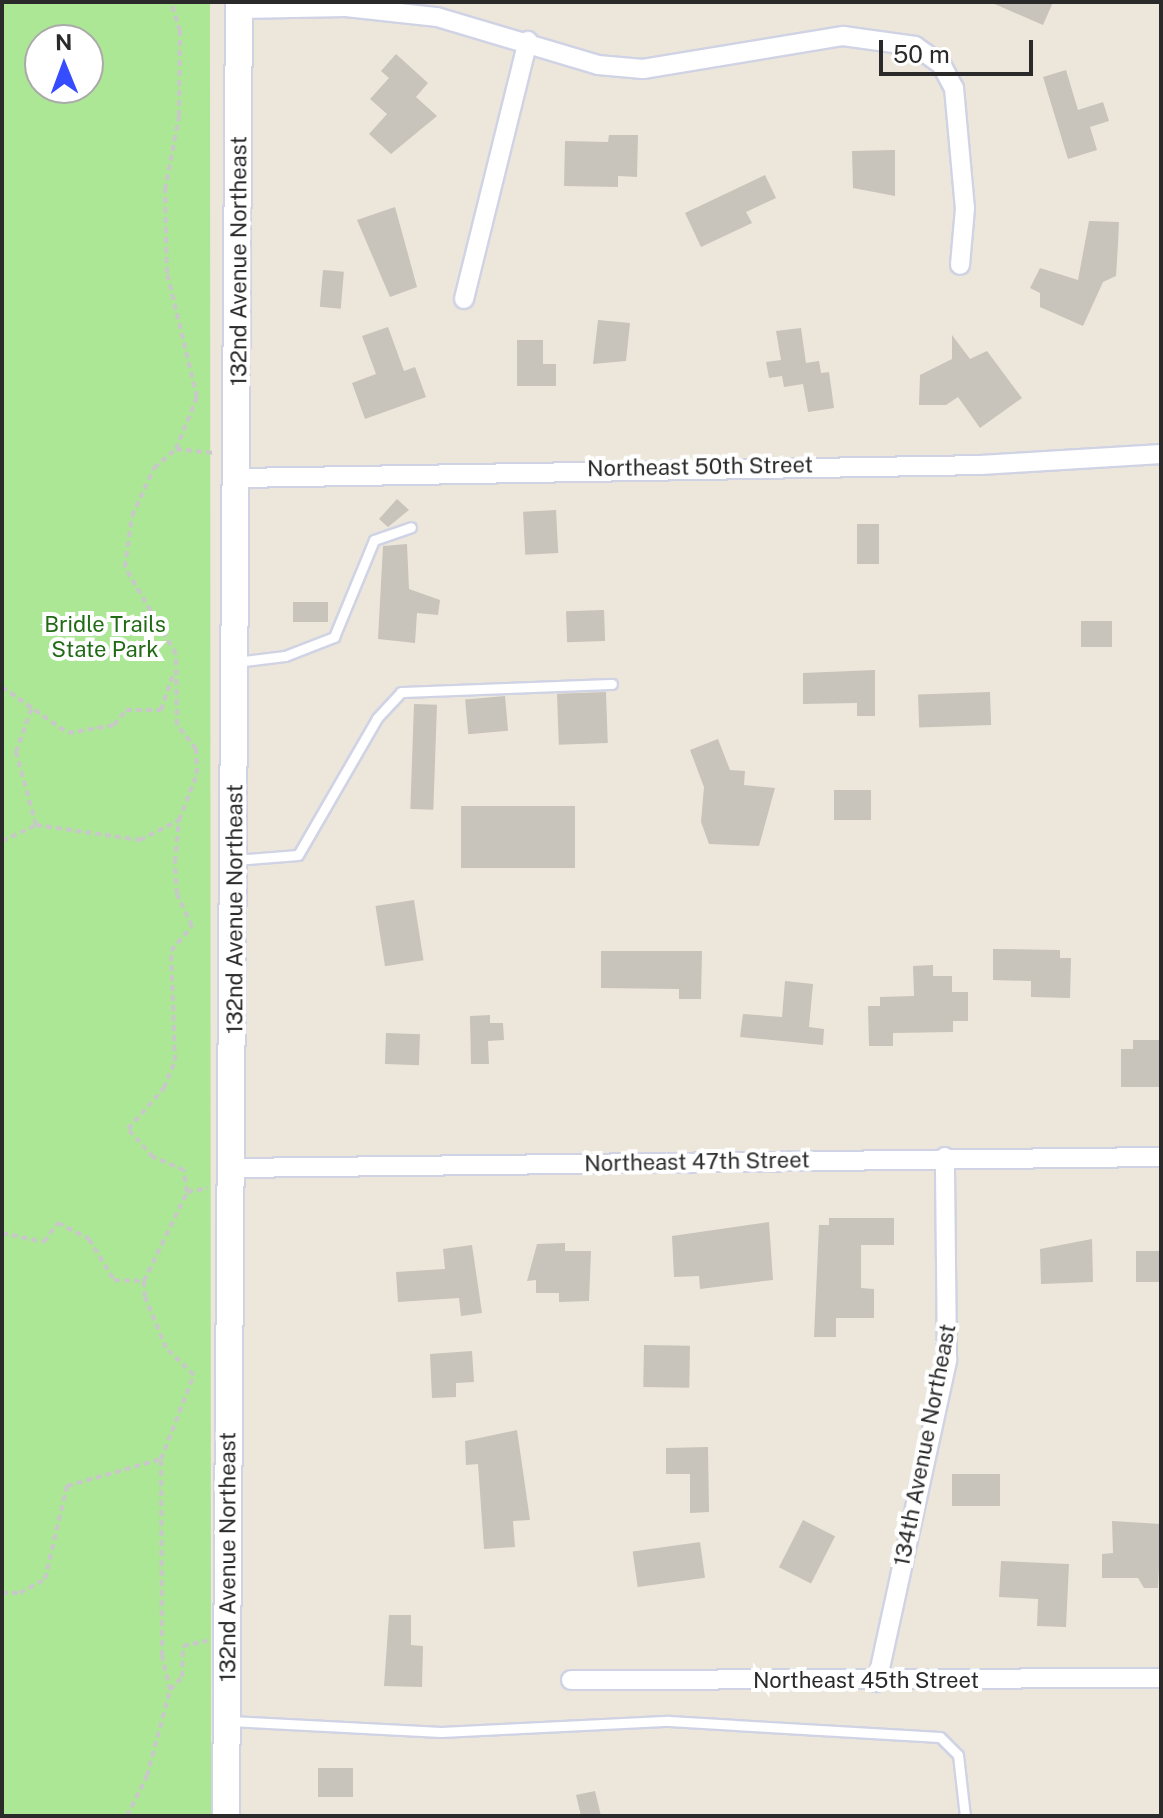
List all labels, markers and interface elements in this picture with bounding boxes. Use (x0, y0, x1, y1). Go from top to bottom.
north arrow (24, 24, 104, 104)
scale bar (883, 24, 1037, 74)
text: N (55, 29, 72, 55)
text: 50 m (893, 40, 950, 68)
street label: 132nd Avenue Northeast (226, 136, 252, 386)
street label: Northeast 50th Street (587, 452, 813, 482)
park label: Bridle Trails State Park (44, 611, 166, 662)
street label: 132nd Avenue Northeast (222, 784, 248, 1034)
street label: Northeast 47th Street (584, 1147, 810, 1177)
street label: 134th Avenue Northeast (889, 1322, 961, 1568)
street label: 132nd Avenue Northeast (215, 1432, 241, 1682)
street label: Northeast 45th Street (753, 1668, 979, 1694)

